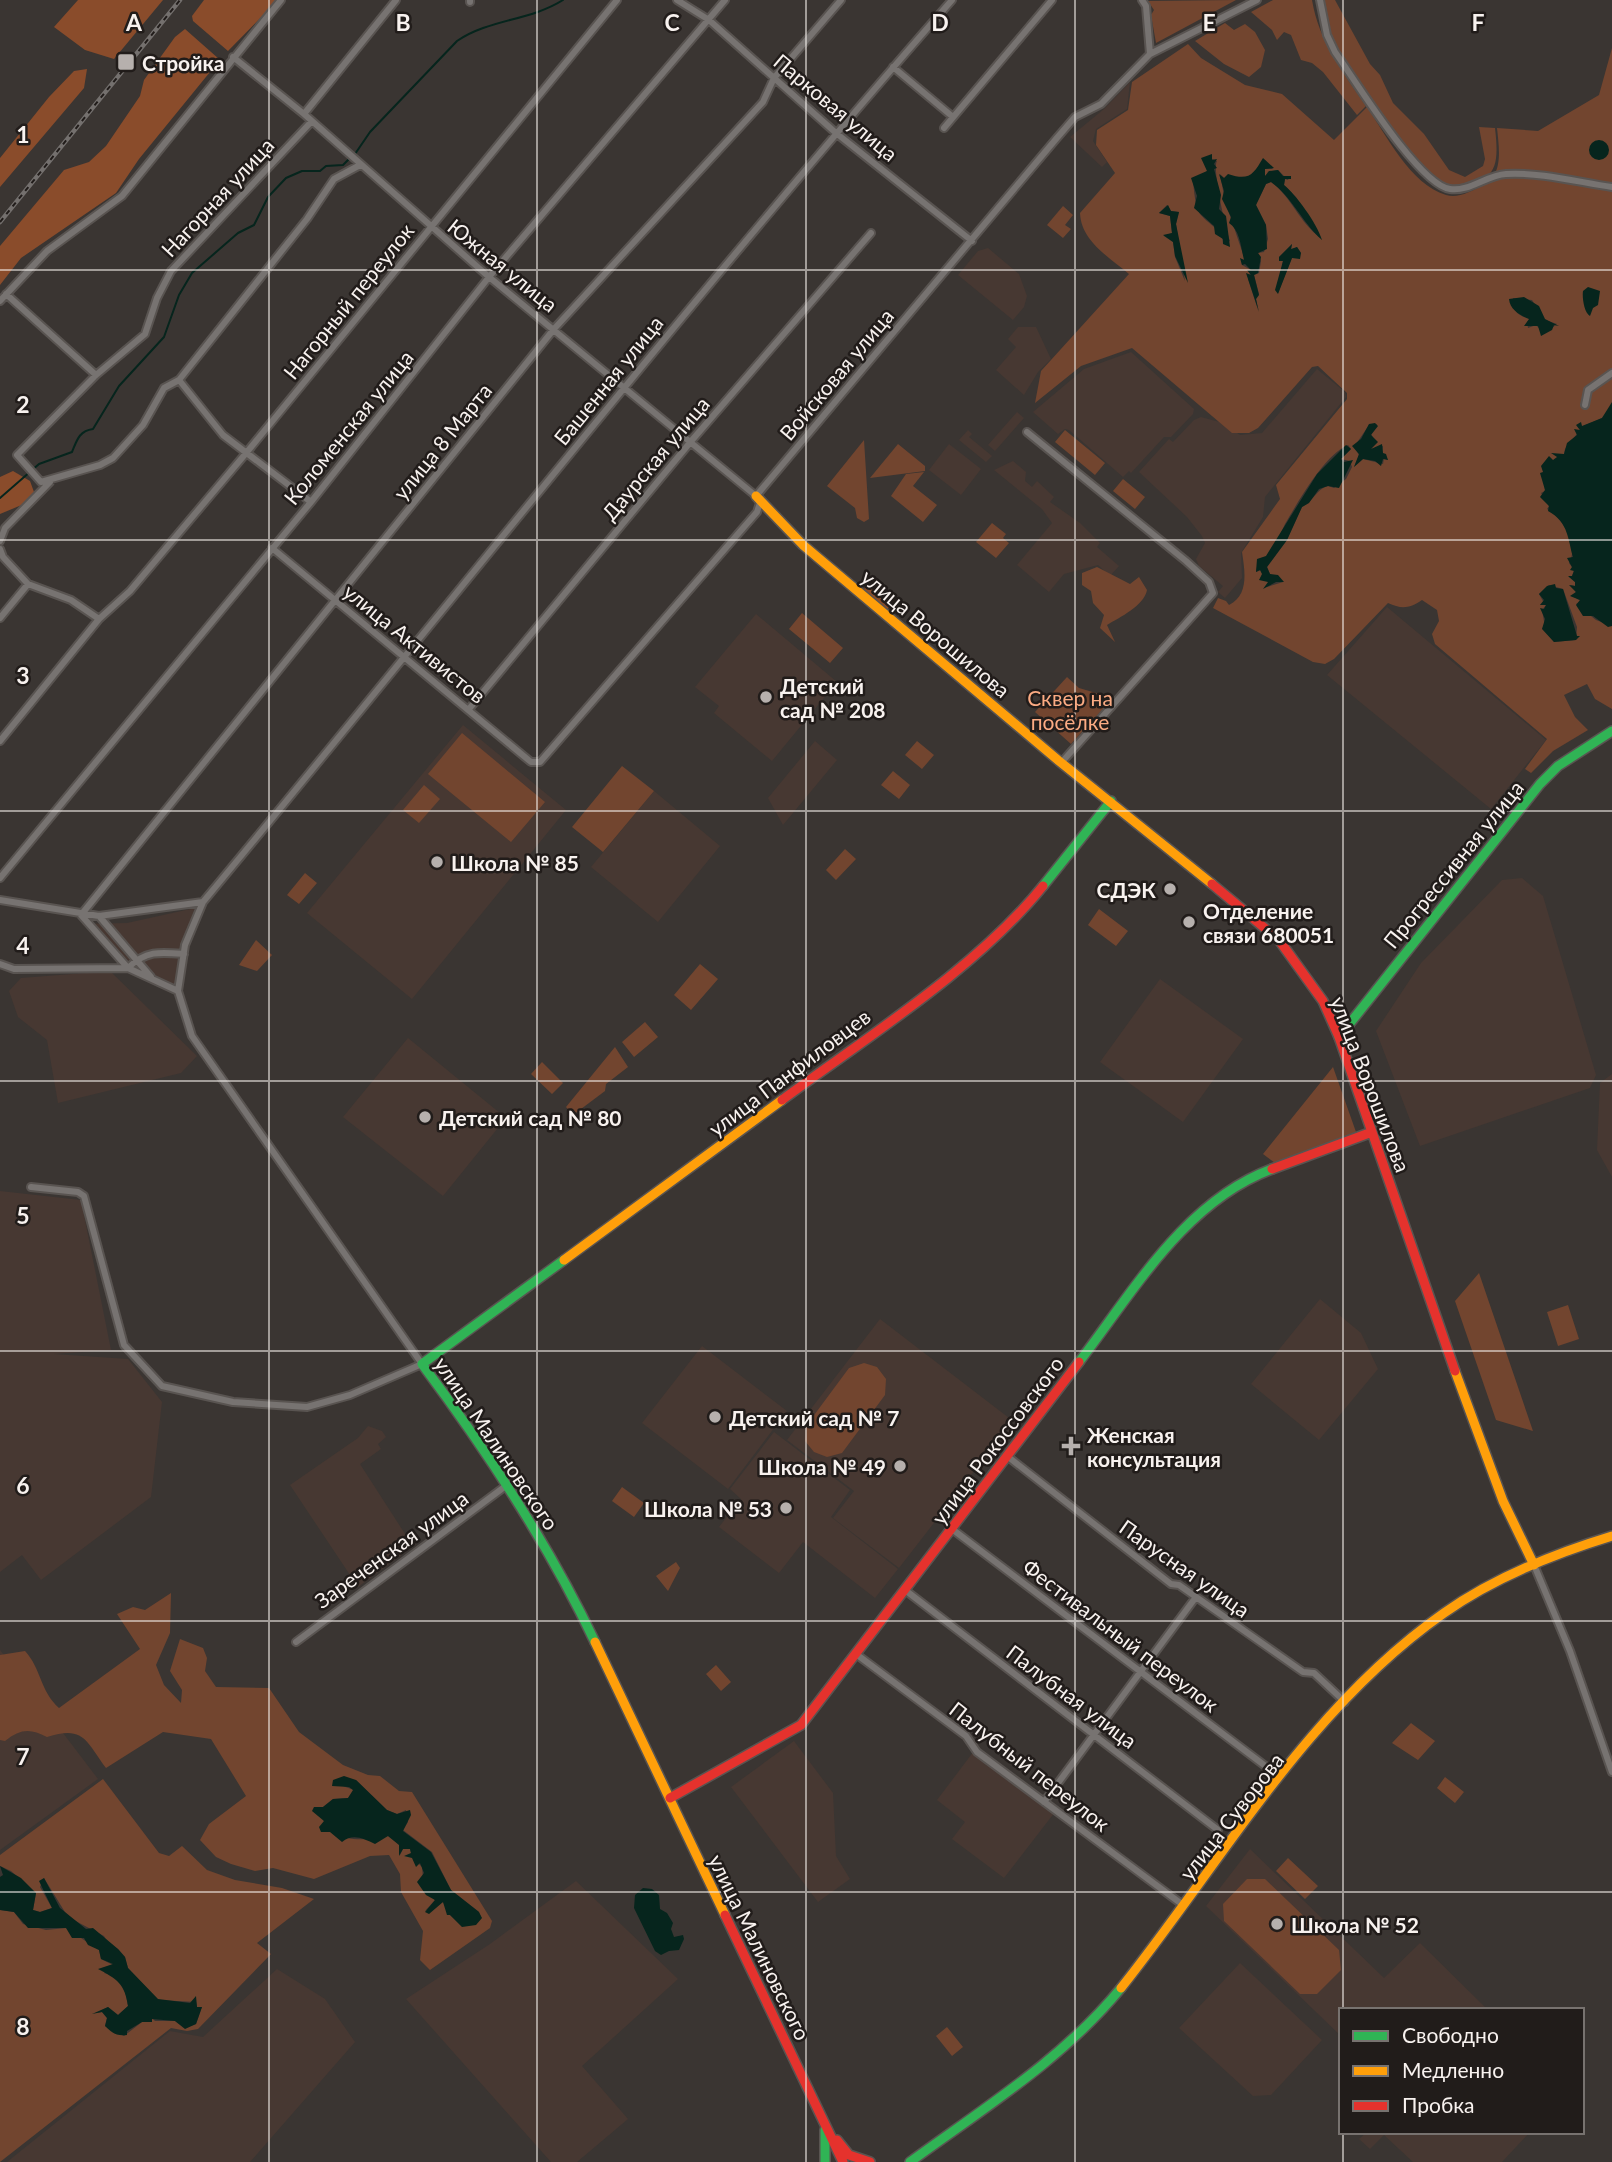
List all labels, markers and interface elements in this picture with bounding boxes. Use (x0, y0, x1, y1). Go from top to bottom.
text: A (125, 8, 143, 36)
text: B (395, 8, 411, 36)
text: C (664, 8, 680, 36)
text: D (931, 8, 949, 36)
text: E (1202, 8, 1216, 36)
text: F (1471, 8, 1485, 36)
street label: Парковая улица (769, 48, 903, 166)
place label: Стройка (142, 50, 224, 75)
marker: Стройка (116, 52, 136, 72)
text: 1 (16, 120, 30, 148)
street label: Нагорная улица (156, 132, 278, 262)
street label: Южная улица (443, 213, 563, 317)
street label: Нагорный переулок (278, 218, 418, 384)
street label: Войсковая улица (774, 303, 898, 445)
street label: Башенная улица (548, 310, 668, 450)
street label: Коломенская улица (278, 345, 418, 509)
street label: улица 8 Марта (387, 378, 497, 504)
text: 2 (16, 390, 30, 418)
street label: Даурская улица (596, 391, 714, 525)
street label: улица Ворошилова (857, 564, 1015, 702)
street label: улица Активистов (339, 578, 491, 708)
text: 3 (16, 661, 30, 689)
place label: Детский сад № 208 (780, 673, 886, 722)
park label: Сквер на посёлке (1027, 685, 1113, 734)
marker: Детский сад № 208 (758, 689, 774, 705)
street label: Прогрессивная улица (1378, 775, 1528, 953)
place label: Школа № 85 (451, 850, 579, 875)
marker: Школа № 85 (429, 854, 445, 870)
place label: СДЭК (1096, 877, 1156, 902)
marker: СДЭК (1162, 881, 1178, 897)
place label: Отделение связи 680051 (1203, 898, 1334, 947)
marker: Отделение связи 680051 (1181, 914, 1197, 930)
text: 4 (16, 931, 30, 959)
street label: улица Ворошилова (1326, 993, 1416, 1175)
street label: улица Панфиловцев (703, 1003, 875, 1141)
place label: Детский сад № 80 (439, 1105, 622, 1130)
marker: Детский сад № 80 (417, 1109, 433, 1125)
text: 5 (16, 1201, 30, 1229)
street label: улица Рокоссовского (926, 1351, 1068, 1529)
street label: улица Малиновского (430, 1352, 564, 1534)
place label: Детский сад № 7 (729, 1405, 899, 1430)
marker: Детский сад № 7 (707, 1409, 723, 1425)
place label: Женская консультация (1087, 1422, 1221, 1471)
marker: Женская консультация (1061, 1436, 1081, 1456)
place label: Школа № 49 (758, 1454, 886, 1479)
marker: Школа № 49 (892, 1458, 908, 1474)
text: 6 (16, 1471, 30, 1499)
street label: Зареченская улица (309, 1485, 473, 1613)
place label: Школа № 53 (644, 1496, 772, 1521)
marker: Школа № 53 (778, 1500, 794, 1516)
street label: Парусная улица (1115, 1514, 1255, 1622)
street label: Фестивальный переулок (1018, 1553, 1224, 1717)
street label: Палубная улица (1002, 1639, 1142, 1753)
street label: Палубный переулок (945, 1696, 1115, 1836)
text: 7 (16, 1742, 30, 1770)
street label: улица Суворова (1174, 1748, 1288, 1884)
street label: улица Малиновского (704, 1850, 816, 2044)
place label: Школа № 52 (1291, 1912, 1419, 1937)
marker: Школа № 52 (1269, 1916, 1285, 1932)
legend (1339, 2008, 1584, 2134)
text: 8 (16, 2012, 30, 2040)
text: Свободно (1402, 2022, 1499, 2047)
text: Медленно (1402, 2057, 1504, 2082)
text: Пробка (1402, 2092, 1475, 2117)

